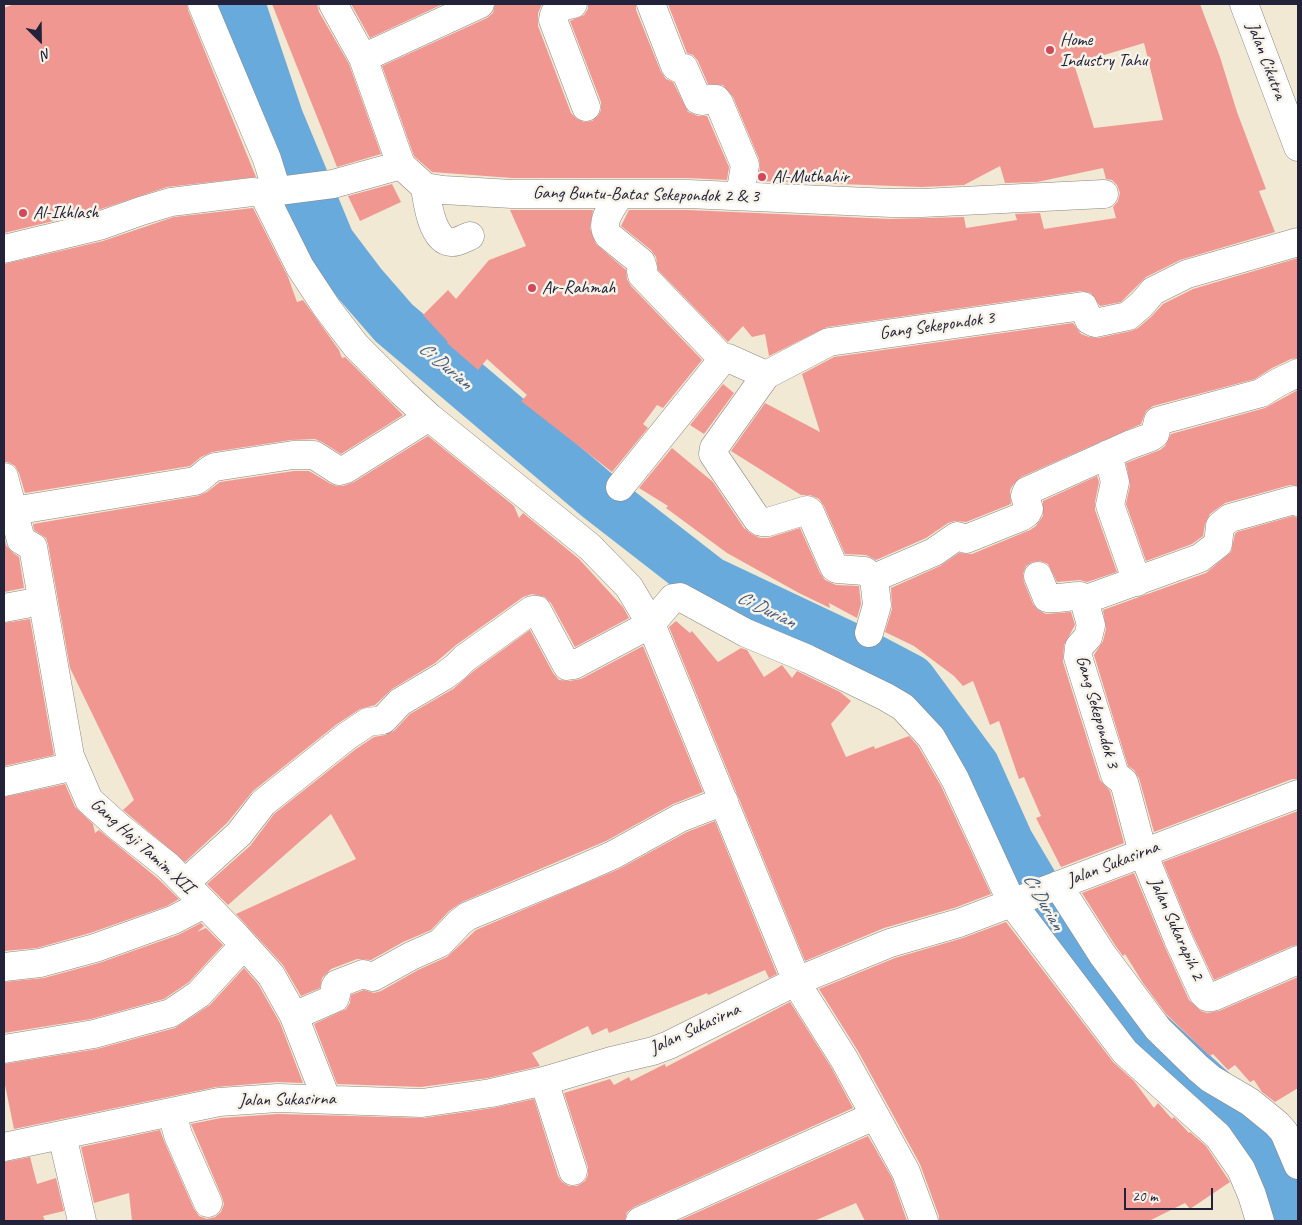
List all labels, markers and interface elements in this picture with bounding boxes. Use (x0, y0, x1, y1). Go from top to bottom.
north arrow (15, 15, 65, 65)
street label: Jalan Cikutra (1241, 19, 1291, 103)
place label: Home Industry Tahu (1060, 29, 1147, 72)
marker: Home Industry Tahu (1044, 44, 1056, 56)
text: N (39, 45, 53, 64)
place label: Al-Muthahir (772, 166, 849, 188)
marker: Al-Muthahir (756, 171, 768, 183)
street label: Gang Buntu-Batas Sekepondok 2 & 3 (533, 182, 759, 208)
place label: Al-Ikhlash (33, 202, 98, 224)
marker: Al-Ikhlash (17, 207, 29, 219)
place label: Ar-Rahmah (542, 277, 615, 299)
marker: Ar-Rahmah (526, 282, 538, 294)
street label: Gang Sekepondok 3 (878, 307, 996, 345)
water label: Ci Durian (414, 337, 476, 395)
water label: Ci Durian (733, 586, 799, 634)
street label: Gang Sekepondok 3 (1071, 653, 1123, 771)
street label: Gang Haji Tamim XII (86, 794, 198, 898)
street label: Jalan Sukasirna (1064, 837, 1162, 891)
water label: Ci Durian (1018, 870, 1068, 934)
street label: Jalan Sukarapih 2 (1144, 874, 1208, 984)
street label: Jalan Sukasirna (647, 999, 743, 1059)
street label: Jalan Sukasirna (238, 1088, 336, 1112)
scale bar (1127, 1178, 1216, 1210)
text: 20 m (1132, 1187, 1158, 1206)

